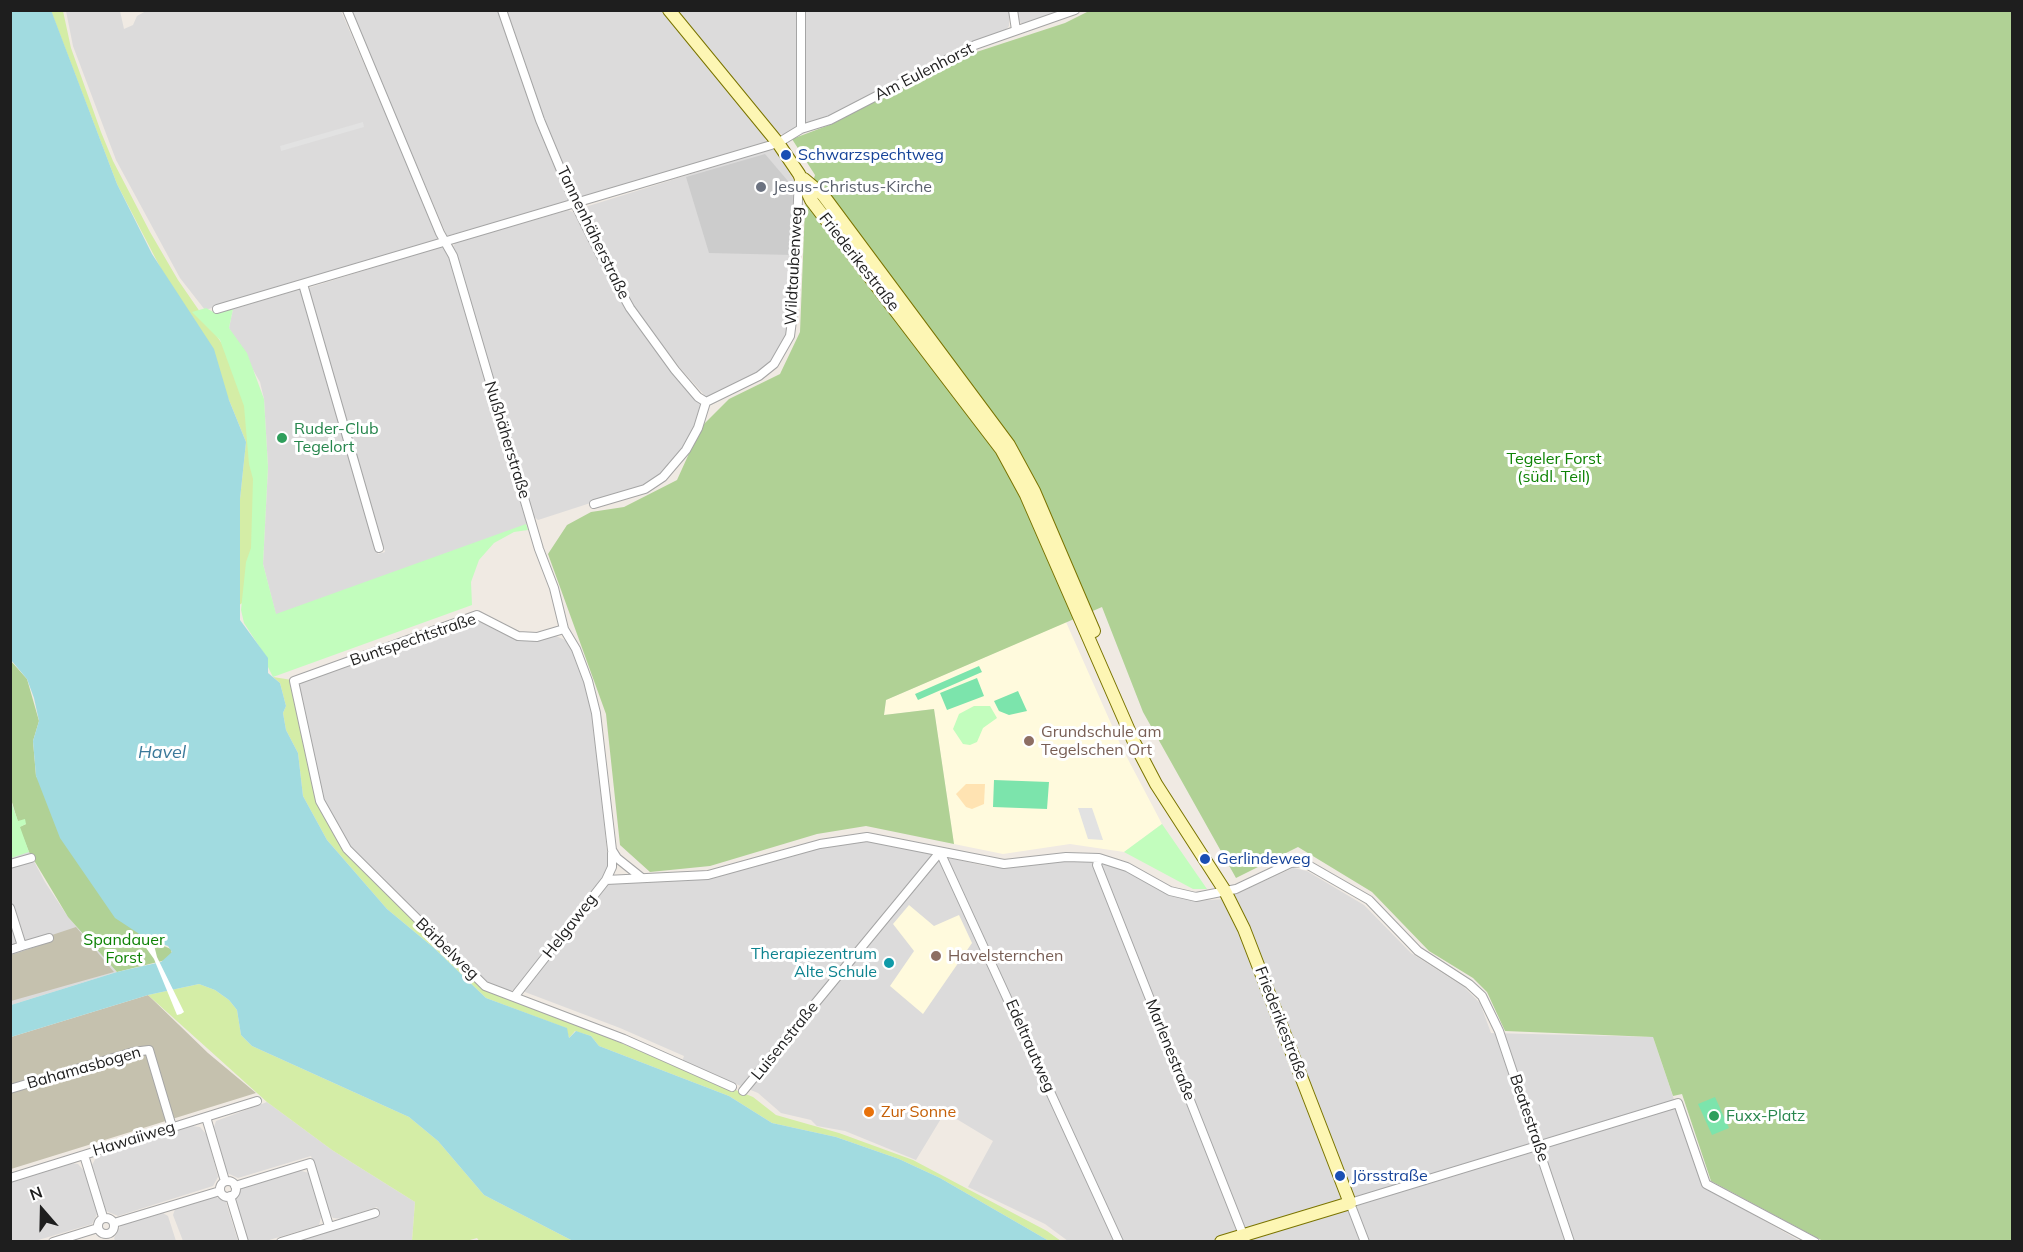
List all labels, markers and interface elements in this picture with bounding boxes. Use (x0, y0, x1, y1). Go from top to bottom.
street label: Am Eulenhorst (871, 39, 977, 105)
place label: Schwarzspechtweg (798, 145, 944, 165)
marker: Schwarzspechtweg (779, 148, 793, 162)
street label: Tannenhäherstraße (553, 163, 633, 303)
place label: Jesus-Christus-Kirche (773, 177, 932, 197)
marker: Jesus-Christus-Kirche (754, 180, 768, 194)
street label: Wildtaubenweg (781, 206, 807, 326)
street label: Friederikestraße (815, 209, 903, 315)
street label: Nußhäherstraße (480, 379, 534, 501)
place label: Ruder-Club Tegelort (294, 419, 378, 457)
marker: Ruder-Club Tegelort (275, 431, 289, 445)
park label: Tegeler Forst (südl. Teil) (1506, 449, 1602, 487)
street label: Buntspechtstraße (348, 609, 478, 671)
place label: Grundschule am Tegelschen Ort (1041, 722, 1162, 760)
marker: Grundschule am Tegelschen Ort (1022, 734, 1036, 748)
water label: Havel (138, 742, 186, 764)
place label: Gerlindeweg (1217, 849, 1311, 869)
marker: Gerlindeweg (1198, 852, 1212, 866)
street label: Helgaweg (539, 890, 601, 962)
street label: Bärbelweg (411, 914, 483, 984)
park label: Spandauer Forst (83, 930, 165, 968)
place label: Therapiezentrum Alte Schule (751, 944, 877, 982)
place label: Havelsternchen (948, 946, 1063, 966)
marker: Havelsternchen (929, 949, 943, 963)
marker: Therapiezentrum Alte Schule (882, 956, 896, 970)
street label: Friederikestraße (1251, 964, 1311, 1082)
street label: Edeltrautweg (1001, 997, 1059, 1095)
street label: Marlenestraße (1141, 997, 1199, 1103)
street label: Luisenstraße (748, 998, 822, 1084)
street label: Bahamasbogen (25, 1043, 143, 1093)
street label: Beatestraße (1505, 1072, 1553, 1164)
place label: Zur Sonne (881, 1102, 956, 1122)
marker: Zur Sonne (862, 1105, 876, 1119)
place label: Fuxx-Platz (1726, 1106, 1805, 1126)
marker: Fuxx-Platz (1707, 1109, 1721, 1123)
street label: Hawaiiweg (91, 1117, 177, 1161)
place label: Jörsstraße (1352, 1166, 1428, 1186)
marker: Jörsstraße (1333, 1169, 1347, 1183)
north arrow (12, 1180, 72, 1240)
text: N (27, 1182, 45, 1205)

